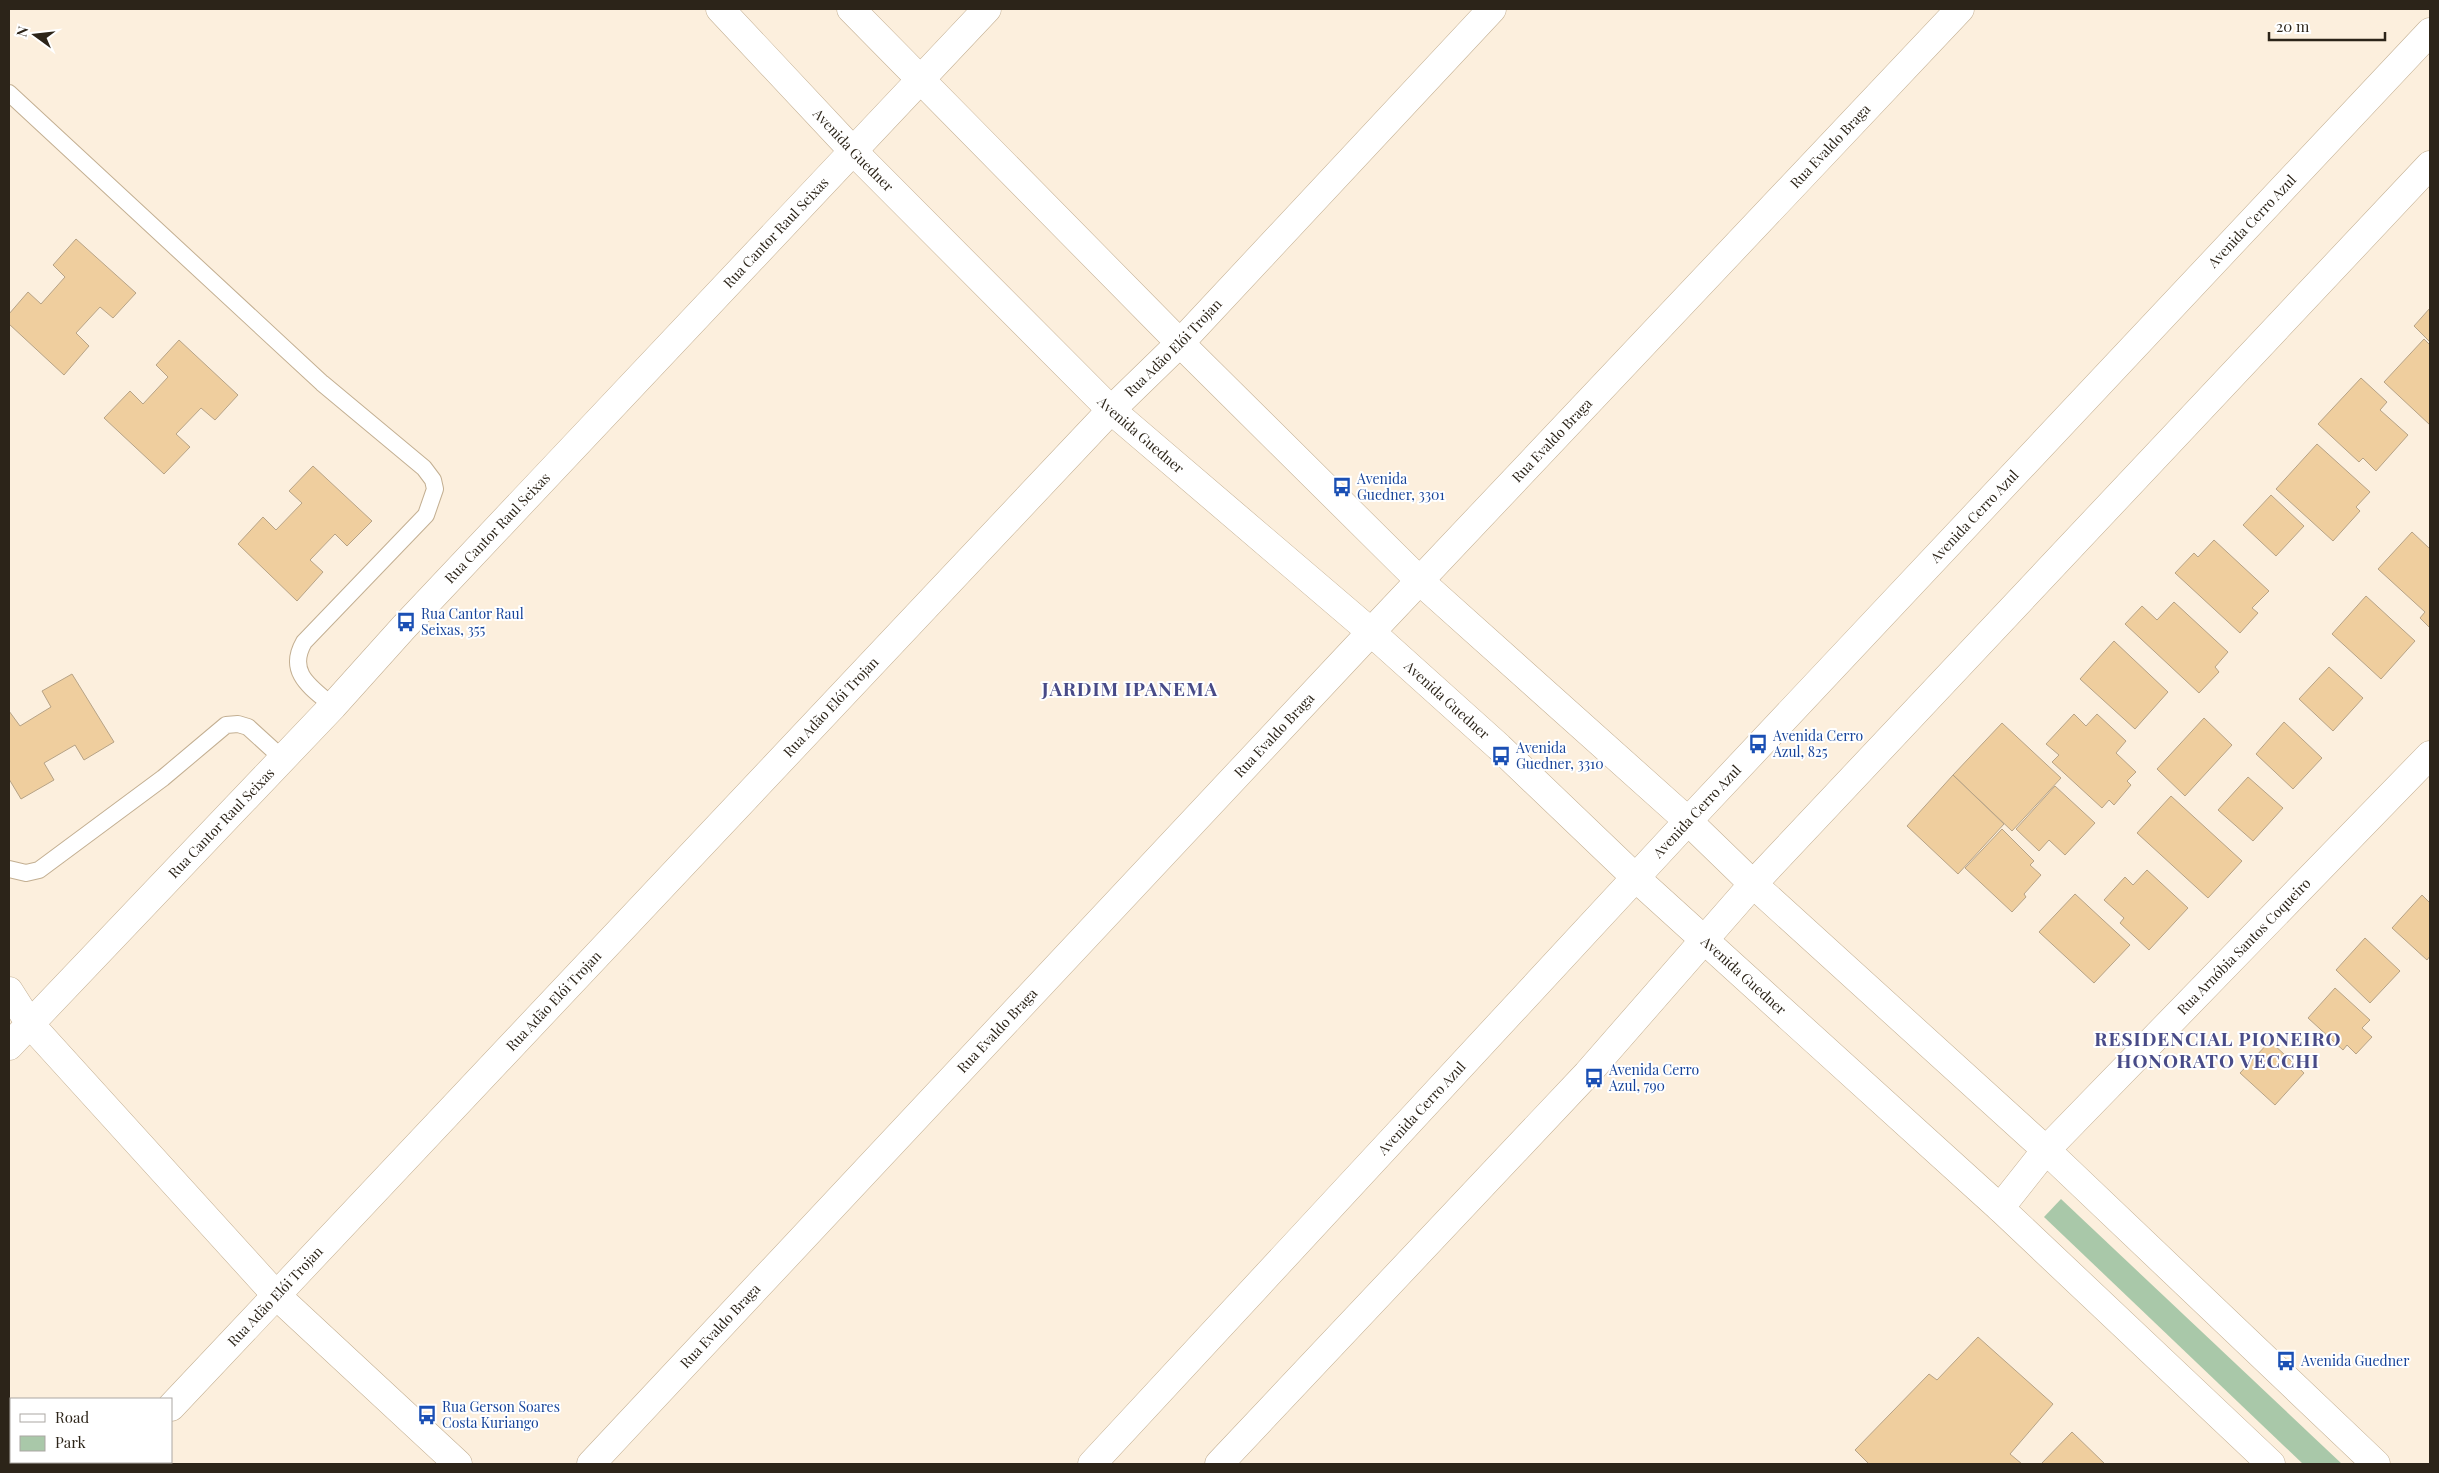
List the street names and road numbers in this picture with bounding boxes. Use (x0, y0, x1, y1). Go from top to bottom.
street label: Rua Evaldo Braga (1786, 100, 1874, 192)
street label: Avenida Guedner (808, 103, 899, 196)
street label: Avenida Cerro Azul (2203, 170, 2300, 272)
street label: Rua Cantor Raul Seixas (719, 173, 833, 292)
street label: Rua Adão Elói Trojan (1120, 294, 1226, 401)
street label: Avenida Guedner (1093, 391, 1189, 478)
street label: Rua Evaldo Braga (1507, 394, 1596, 486)
street label: Avenida Cerro Azul (1925, 465, 2022, 567)
street label: Rua Cantor Raul Seixas (440, 468, 554, 587)
street label: Rua Adão Elói Trojan (779, 652, 883, 761)
street label: Avenida Guedner (1400, 656, 1494, 744)
street label: Rua Evaldo Braga (1230, 689, 1318, 781)
street label: Avenida Cerro Azul (1648, 760, 1745, 862)
street label: Rua Cantor Raul Seixas (164, 763, 278, 882)
street label: Rua Arnóbia Santos Coqueiro (2173, 873, 2315, 1019)
street label: Avenida Guedner (1697, 931, 1791, 1019)
street label: Rua Adão Elói Trojan (502, 946, 606, 1055)
street label: Rua Evaldo Braga (953, 984, 1041, 1077)
street label: Avenida Cerro Azul (1373, 1057, 1469, 1159)
street label: Rua Adão Elói Trojan (223, 1241, 327, 1350)
street label: Rua Evaldo Braga (676, 1279, 764, 1372)

